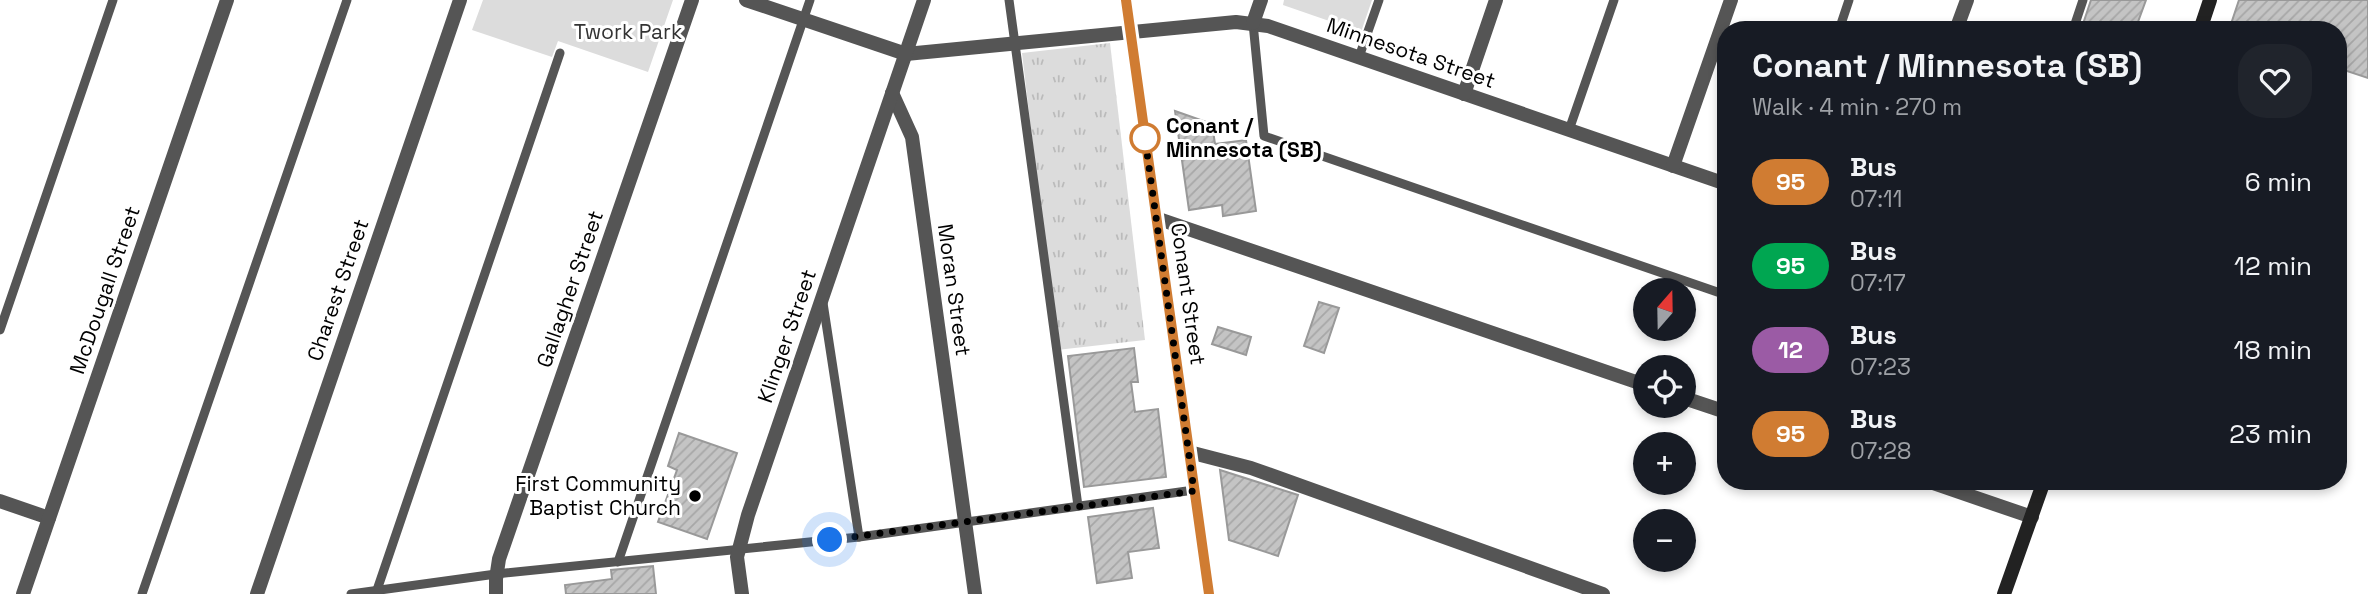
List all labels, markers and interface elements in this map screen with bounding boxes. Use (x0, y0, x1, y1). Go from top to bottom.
street label: Minnesota Street (1323, 11, 1499, 94)
park label: Twork Park (574, 18, 682, 45)
button: heart (2238, 44, 2312, 118)
text: Conant / Minnesota (SB) (1752, 45, 2142, 87)
text: Walk · 4 min · 270 m (1752, 92, 1962, 122)
place label: Conant / Minnesota (SB) (1166, 112, 1322, 163)
marker: Conant / Minnesota (SB) (1130, 123, 1160, 153)
text: Bus (1850, 150, 1897, 184)
text: 6 min (2245, 165, 2312, 199)
text: 95 (1776, 166, 1805, 197)
text: 07:11 (1850, 184, 1902, 214)
street label: McDougall Street (63, 202, 146, 377)
street label: Gallagher Street (530, 207, 609, 371)
street label: Charest Street (301, 215, 374, 364)
street label: Conant Street (1165, 221, 1212, 367)
street label: Moran Street (932, 222, 977, 358)
text: Bus (1850, 234, 1897, 268)
text: 12 min (2234, 249, 2312, 283)
text: 95 (1776, 250, 1805, 281)
street label: Klinger Street (751, 266, 822, 406)
text: 07:17 (1850, 268, 1906, 298)
north arrow (1633, 278, 1696, 341)
map controls (1633, 278, 1696, 572)
text: Bus (1850, 318, 1897, 352)
text: 18 min (2234, 333, 2312, 367)
text: 12 (1778, 334, 1803, 365)
text: 07:23 (1850, 352, 1911, 382)
button: locate (1633, 355, 1696, 418)
text: Bus (1850, 402, 1897, 436)
text: 23 min (2229, 417, 2312, 451)
text: 95 (1776, 418, 1805, 449)
button: + (1633, 432, 1696, 495)
text: 07:28 (1850, 436, 1911, 466)
place label: First Community Baptist Church (515, 470, 681, 521)
marker: First Community Baptist Church (687, 488, 703, 504)
button: − (1633, 509, 1696, 572)
your location (812, 522, 847, 557)

